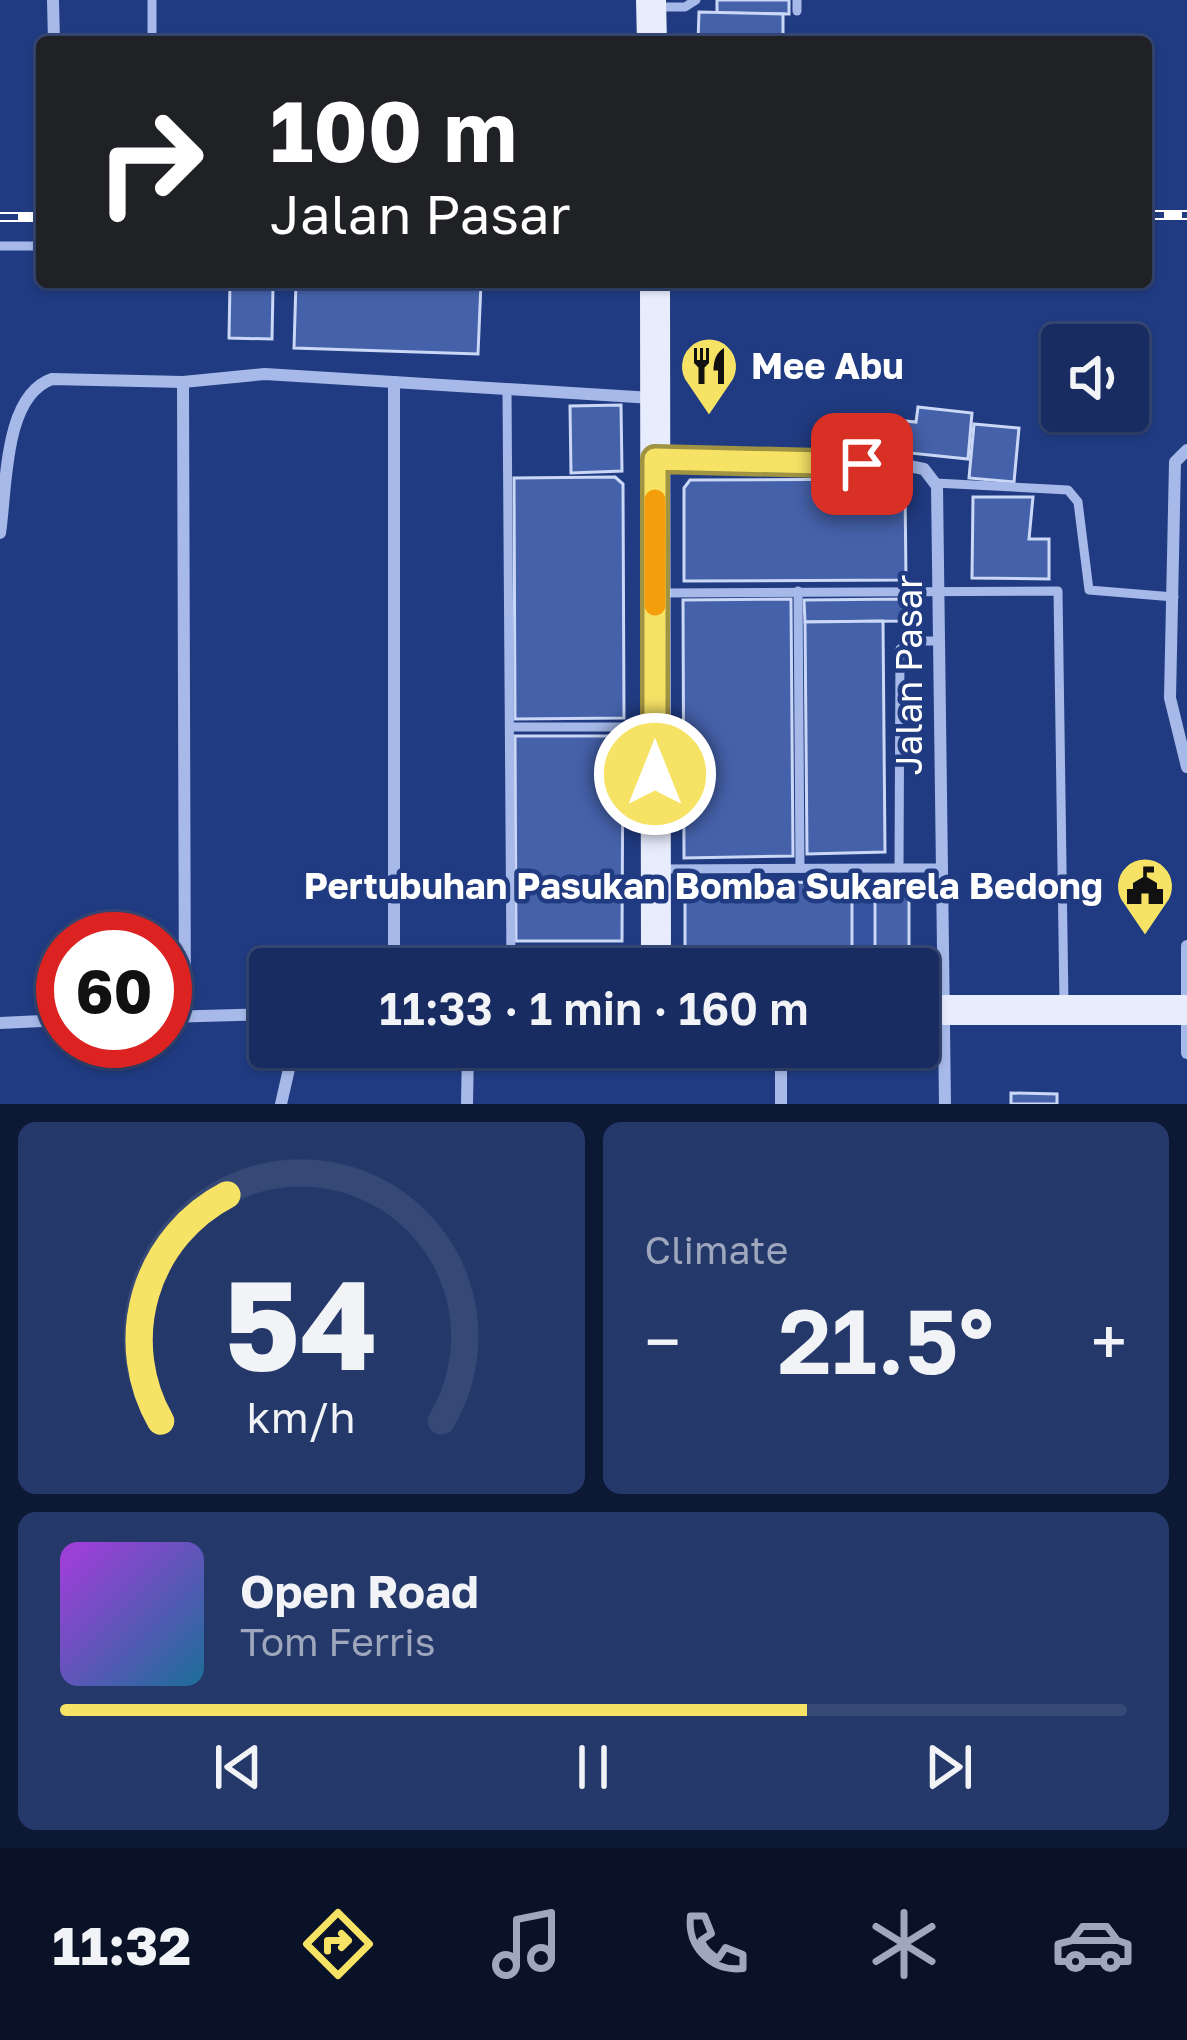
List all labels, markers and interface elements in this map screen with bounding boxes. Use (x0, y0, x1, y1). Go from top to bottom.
text: 100 m (270, 80, 517, 180)
icon: right (72, 84, 228, 240)
text: Jalan Pasar (270, 181, 571, 246)
map controls (1041, 324, 1149, 432)
button: sound (1041, 324, 1149, 432)
restaurant icon: Mee Abu (678, 335, 740, 417)
place label: Mee Abu (751, 344, 904, 387)
pin (811, 413, 913, 515)
icon: arrive (829, 431, 895, 497)
street label: Jalan Pasar (887, 575, 930, 775)
position arrow (592, 711, 718, 837)
public building icon: Pertubuhan Pasukan Bomba Sukarela Bedong (1114, 855, 1176, 937)
place label: Pertubuhan Pasukan Bomba Sukarela Bedong (304, 864, 1103, 907)
speed limit sign: 60 (36, 912, 192, 1068)
text: 11:33 · 1 min · 160 m (379, 981, 809, 1035)
text: Climate (645, 1226, 788, 1273)
text: 54 (224, 1248, 378, 1397)
text: 21.5° (778, 1286, 994, 1394)
text: − (645, 1301, 681, 1381)
text: + (1091, 1301, 1127, 1381)
text: km/h (247, 1391, 356, 1442)
text: Open Road (240, 1564, 479, 1618)
text: Tom Ferris (240, 1618, 435, 1665)
icon: previous (205, 1734, 271, 1800)
icon: pause (560, 1734, 626, 1800)
icon: next (916, 1734, 982, 1800)
icon: directions (296, 1902, 380, 1986)
icon: music (485, 1902, 569, 1986)
icon: phone (673, 1902, 757, 1986)
icon: climate (862, 1902, 946, 1986)
icon: car (1051, 1902, 1135, 1986)
text: 11:32 (52, 1912, 191, 1977)

